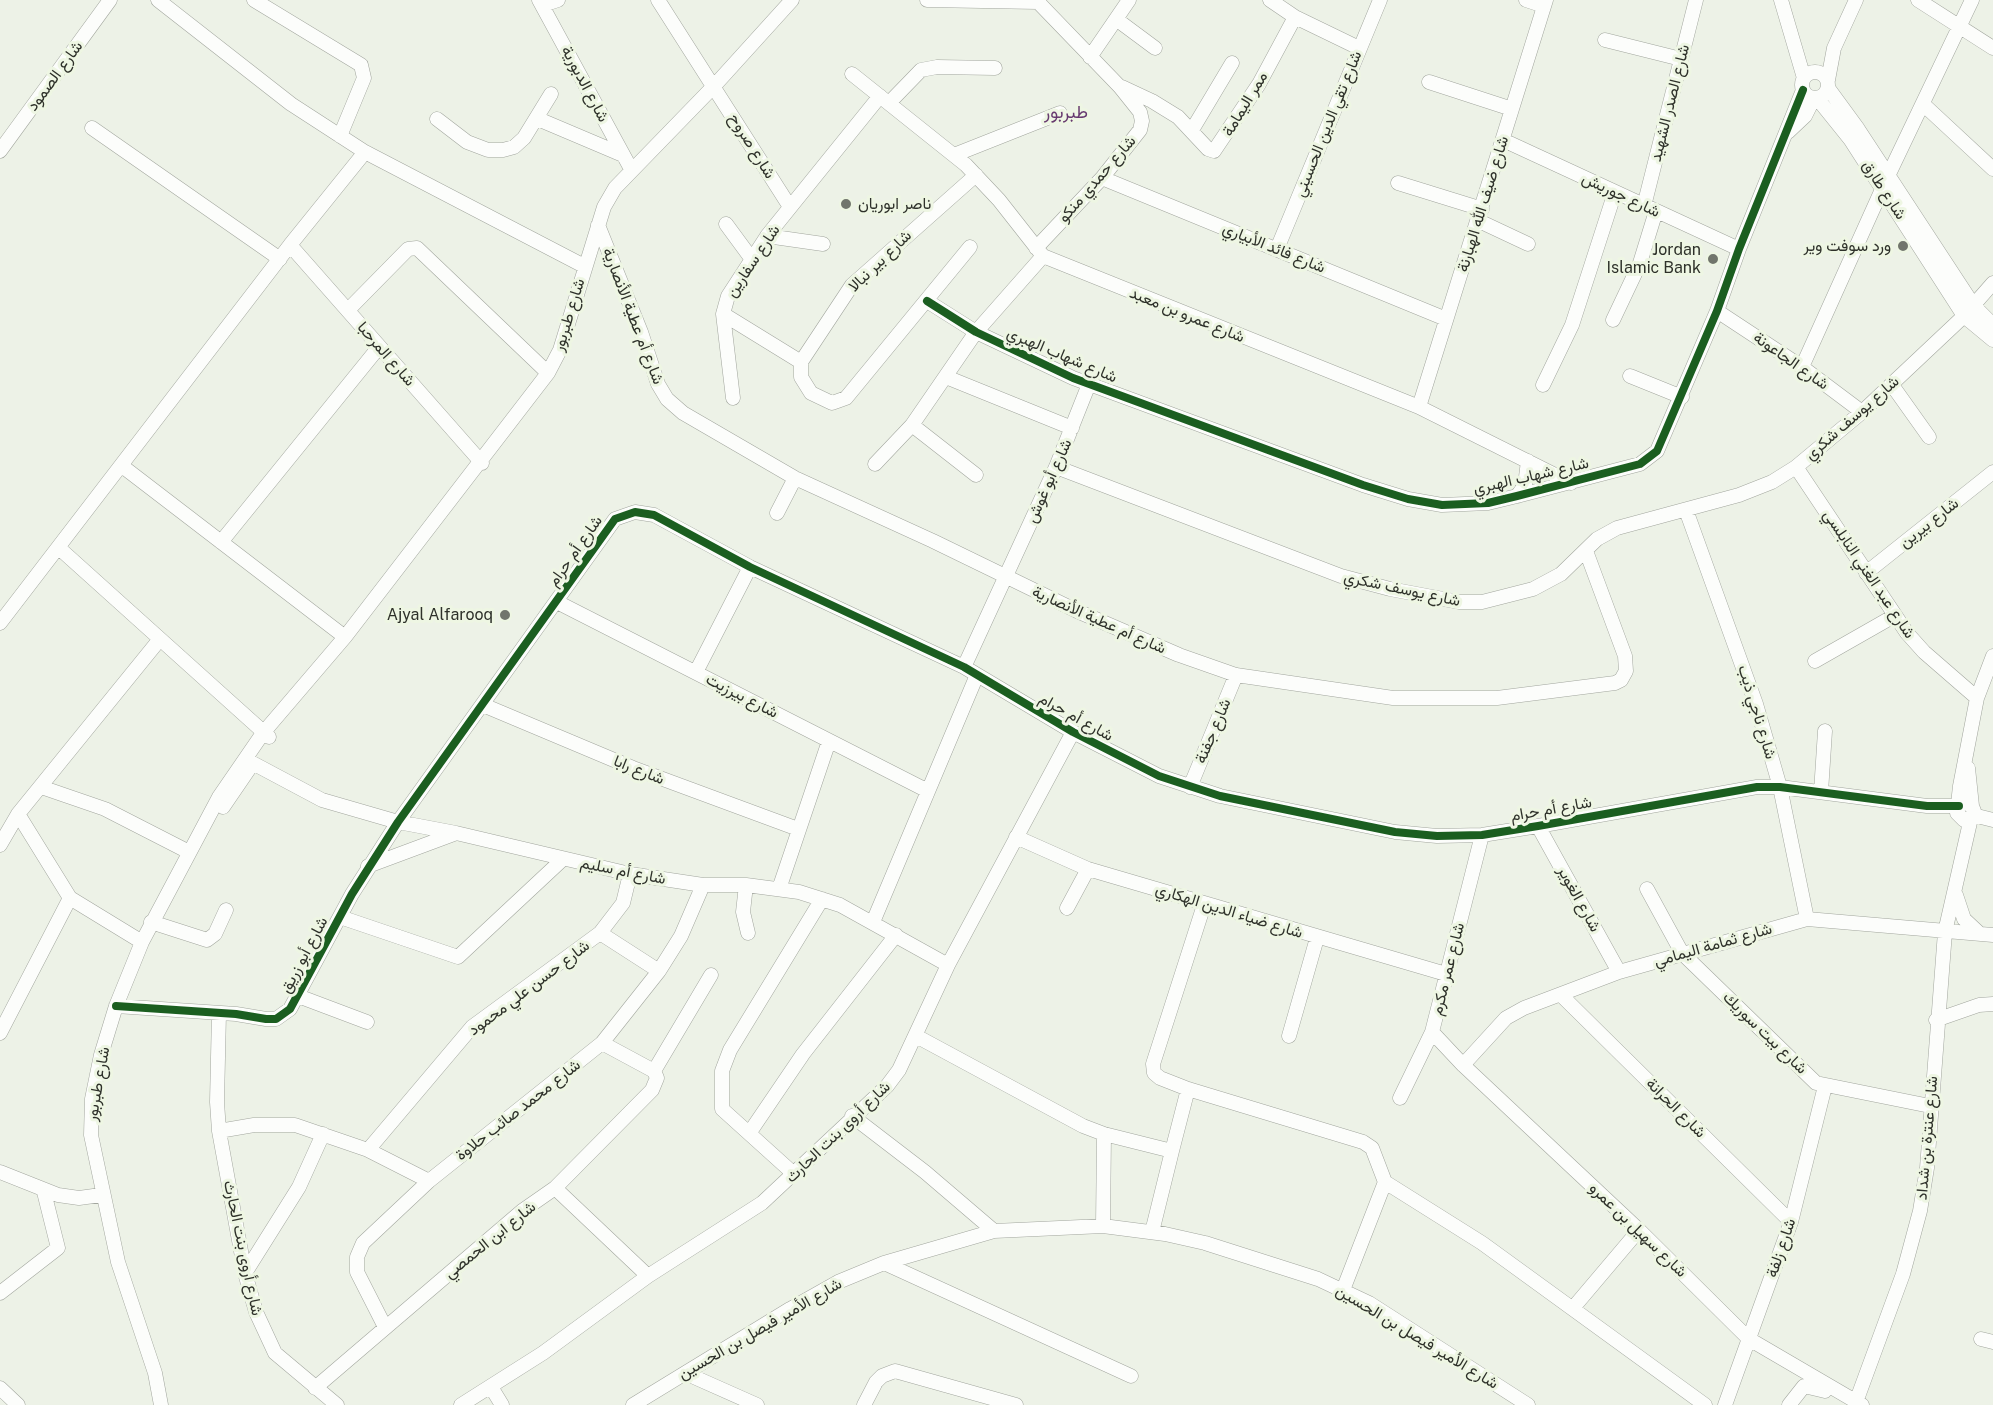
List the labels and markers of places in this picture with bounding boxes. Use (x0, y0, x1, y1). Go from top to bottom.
place label: ناصر ابوريان (858, 194, 931, 214)
marker: ناصر ابوريان (839, 197, 853, 211)
place label: ورد سوفت وير (1803, 236, 1891, 256)
marker: ورد سوفت وير (1896, 239, 1910, 253)
place label: Jordan Islamic Bank (1607, 240, 1701, 278)
marker: Jordan Islamic Bank (1706, 252, 1720, 266)
place label: Ajyal Alfarooq (387, 605, 493, 625)
marker: Ajyal Alfarooq (498, 608, 512, 622)

